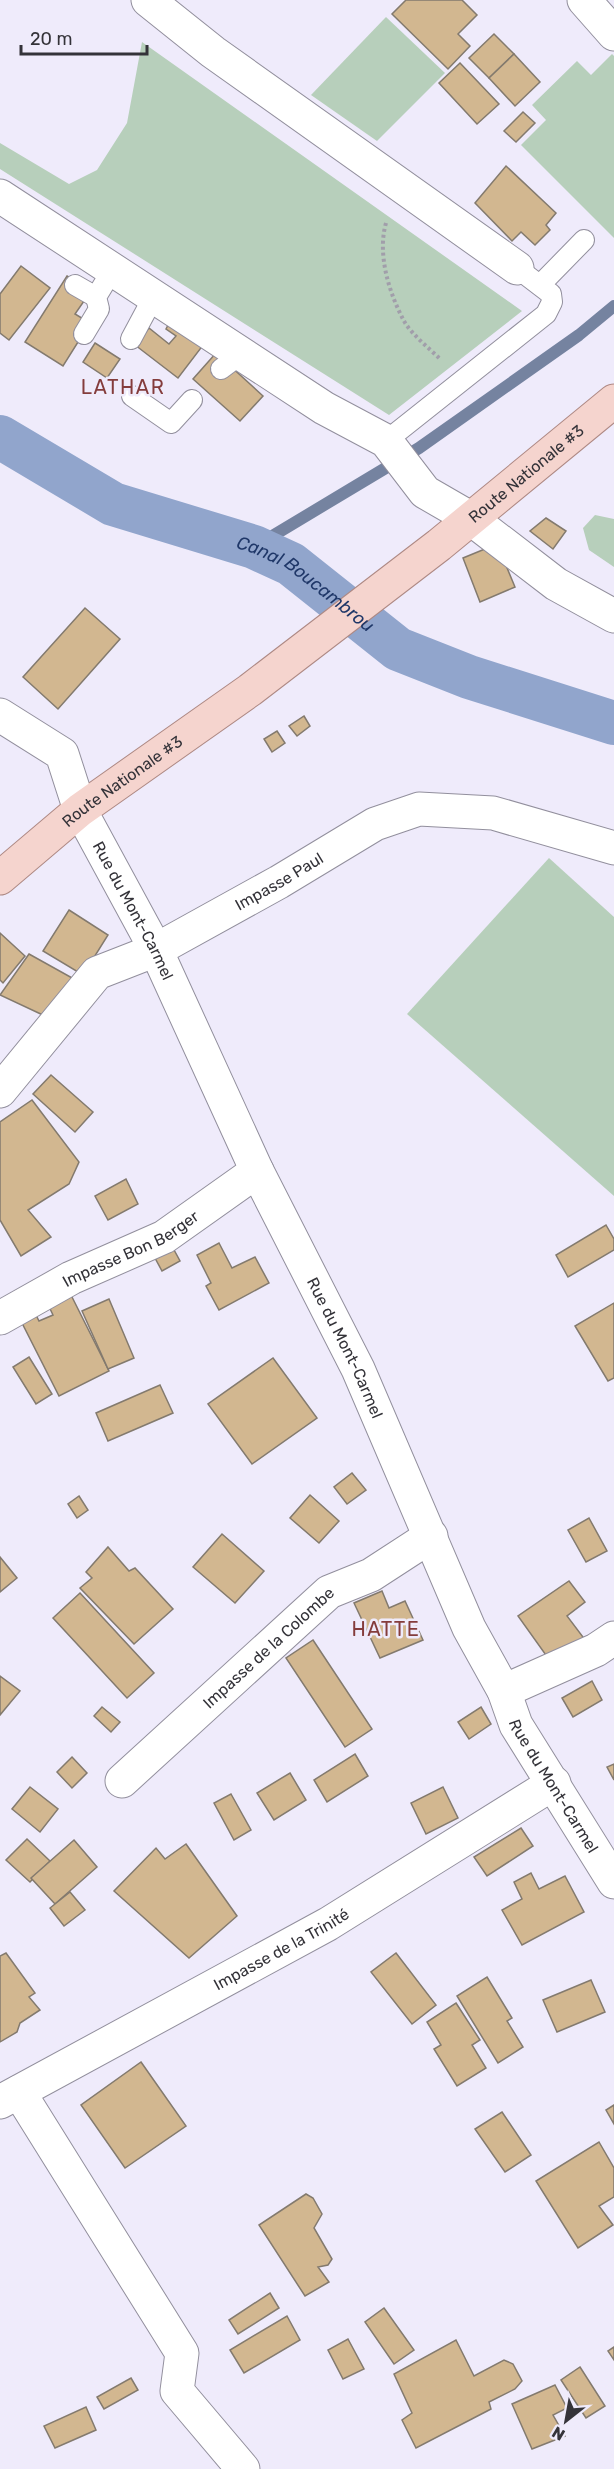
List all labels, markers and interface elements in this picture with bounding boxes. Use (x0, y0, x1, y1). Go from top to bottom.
scale bar (21, 18, 147, 56)
text: 20 m (30, 28, 72, 50)
district label: LATHAR (81, 375, 165, 399)
street label: Route Nationale #3 (465, 420, 588, 526)
water label: Canal Boucambrou (234, 531, 379, 637)
street label: Route Nationale #3 (58, 731, 186, 831)
street label: Rue du Mont-Carmel (89, 838, 178, 983)
street label: Impasse Paul (232, 848, 326, 914)
street label: Impasse Bon Berger (59, 1206, 202, 1290)
street label: Rue du Mont-Carmel (303, 1274, 387, 1421)
street label: Impasse de la Colombe (199, 1583, 338, 1712)
district label: HATTE (352, 1617, 420, 1641)
street label: Rue du Mont-Carmel (505, 1717, 603, 1856)
street label: Impasse de la Trinité (210, 1904, 352, 1994)
north arrow (536, 2391, 596, 2451)
text: N (549, 2422, 568, 2445)

